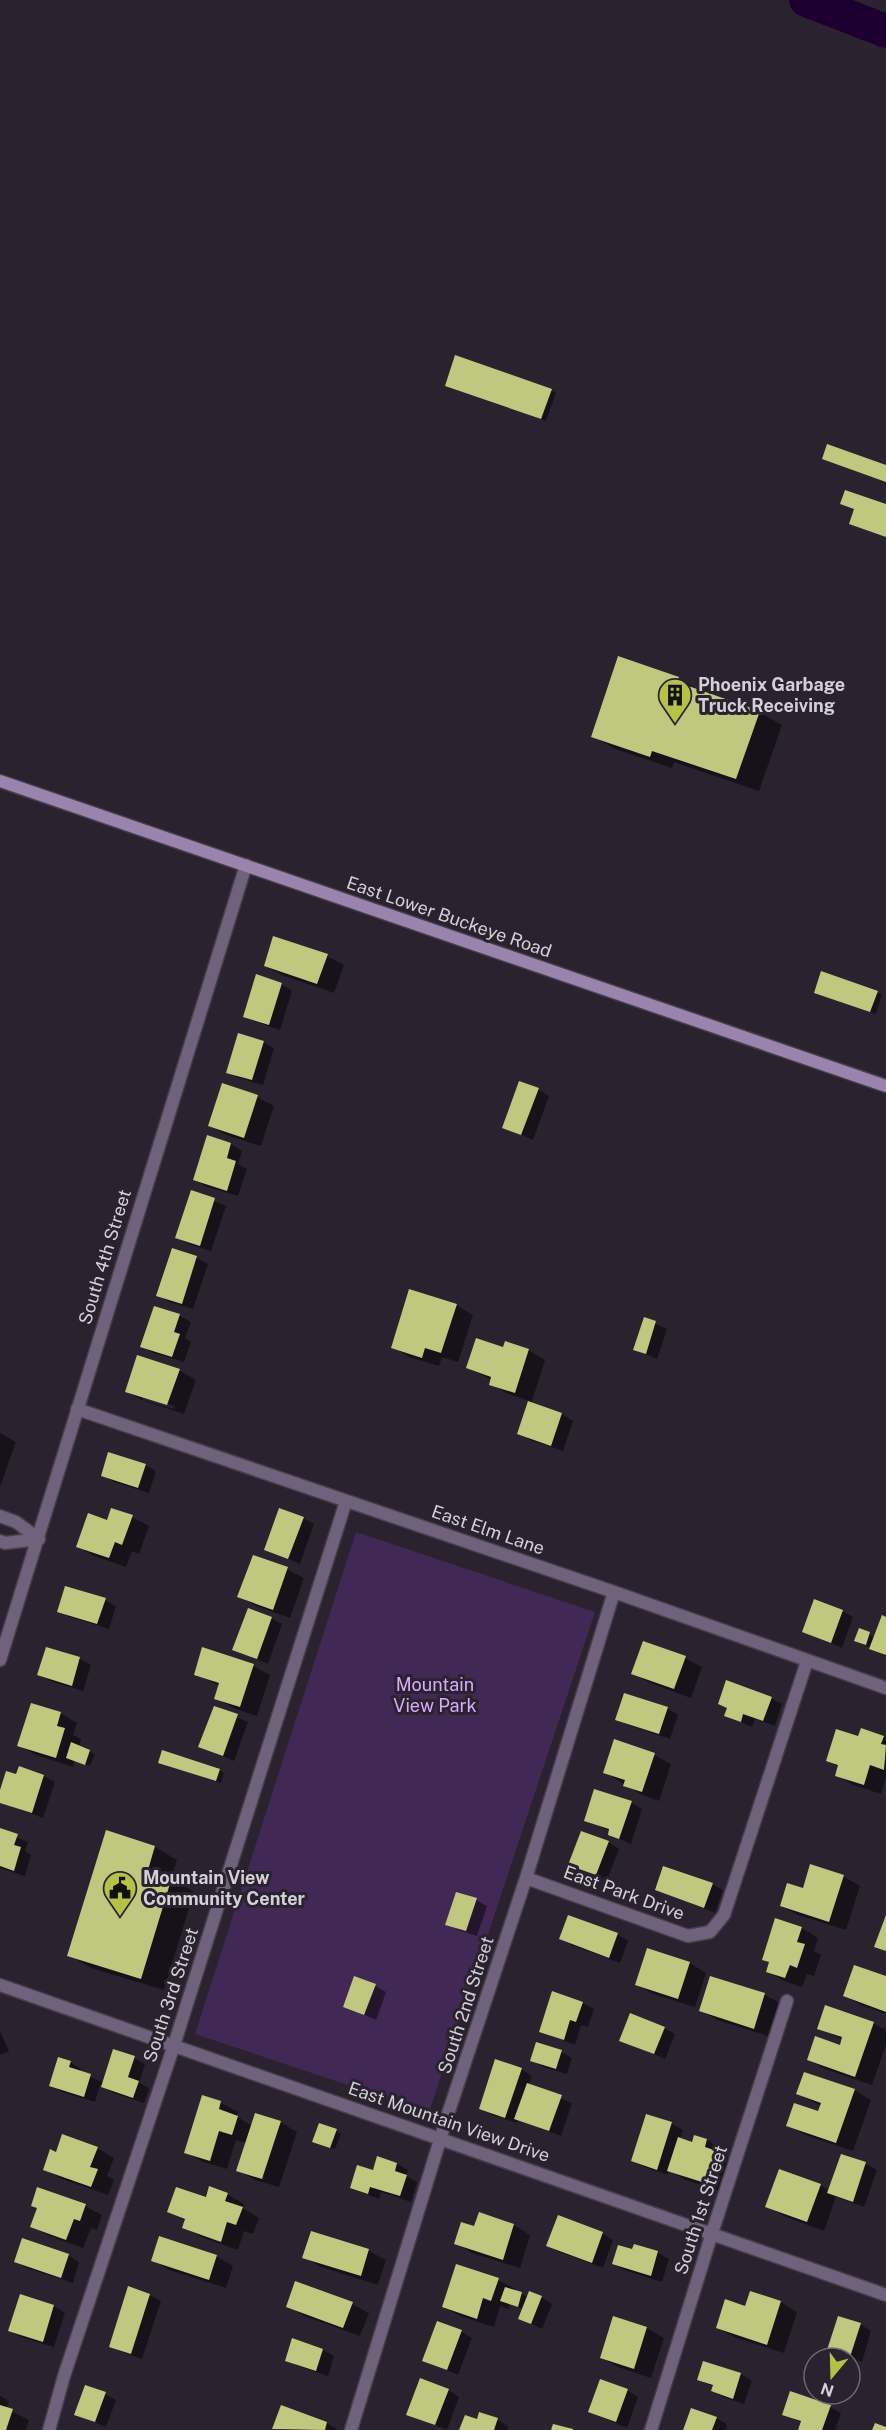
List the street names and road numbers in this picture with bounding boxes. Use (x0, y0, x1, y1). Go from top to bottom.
street label: East Lower Buckeye Road (344, 872, 554, 961)
street label: South 4th Street (74, 1187, 135, 1327)
street label: East Elm Lane (429, 1500, 547, 1559)
street label: East Park Drive (561, 1861, 687, 1924)
street label: South 3rd Street (139, 1925, 202, 2065)
street label: South 2nd Street (433, 1933, 498, 2076)
street label: East Mountain View Drive (346, 2077, 553, 2166)
street label: South 1st Street (670, 2143, 731, 2277)

